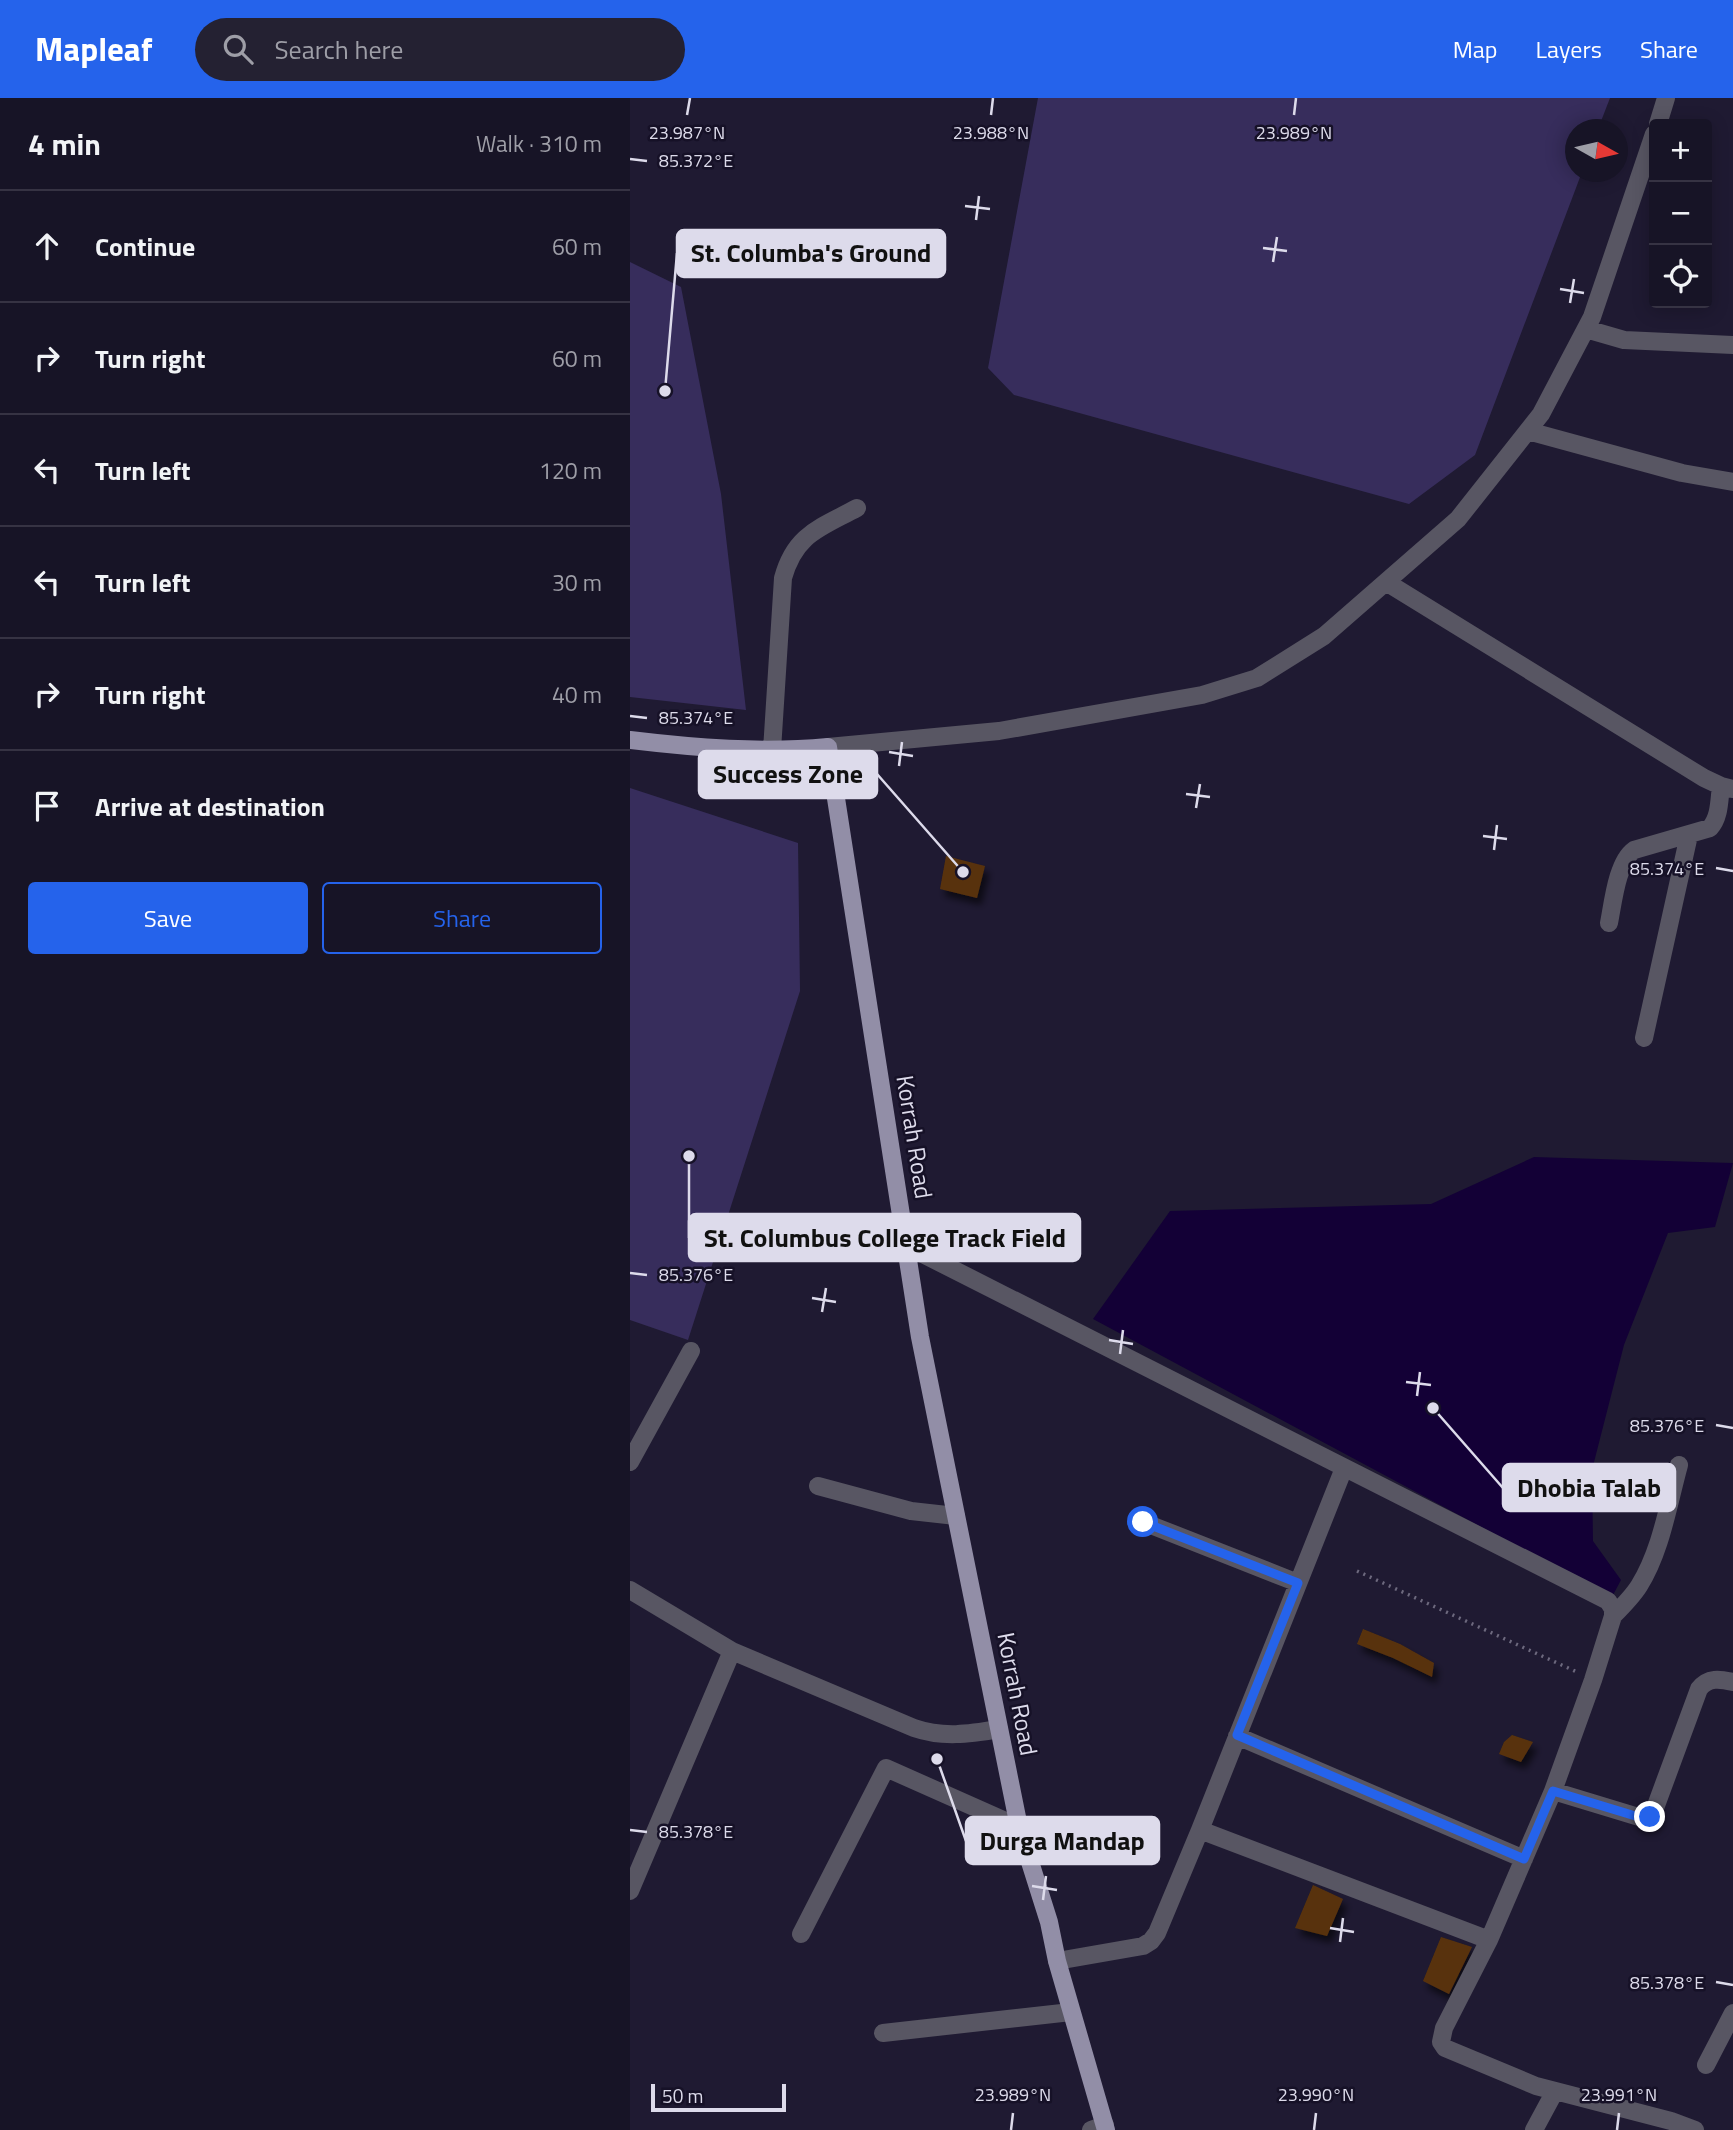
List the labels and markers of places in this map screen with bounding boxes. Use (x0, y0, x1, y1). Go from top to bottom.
callout: St. Columba's Ground (677, 230, 945, 277)
callout: Success Zone (699, 751, 877, 798)
callout: St. Columbus College Track Field (689, 1214, 1080, 1261)
callout: Dhobia Talab (1503, 1464, 1675, 1511)
callout: Durga Mandap (966, 1817, 1159, 1864)

